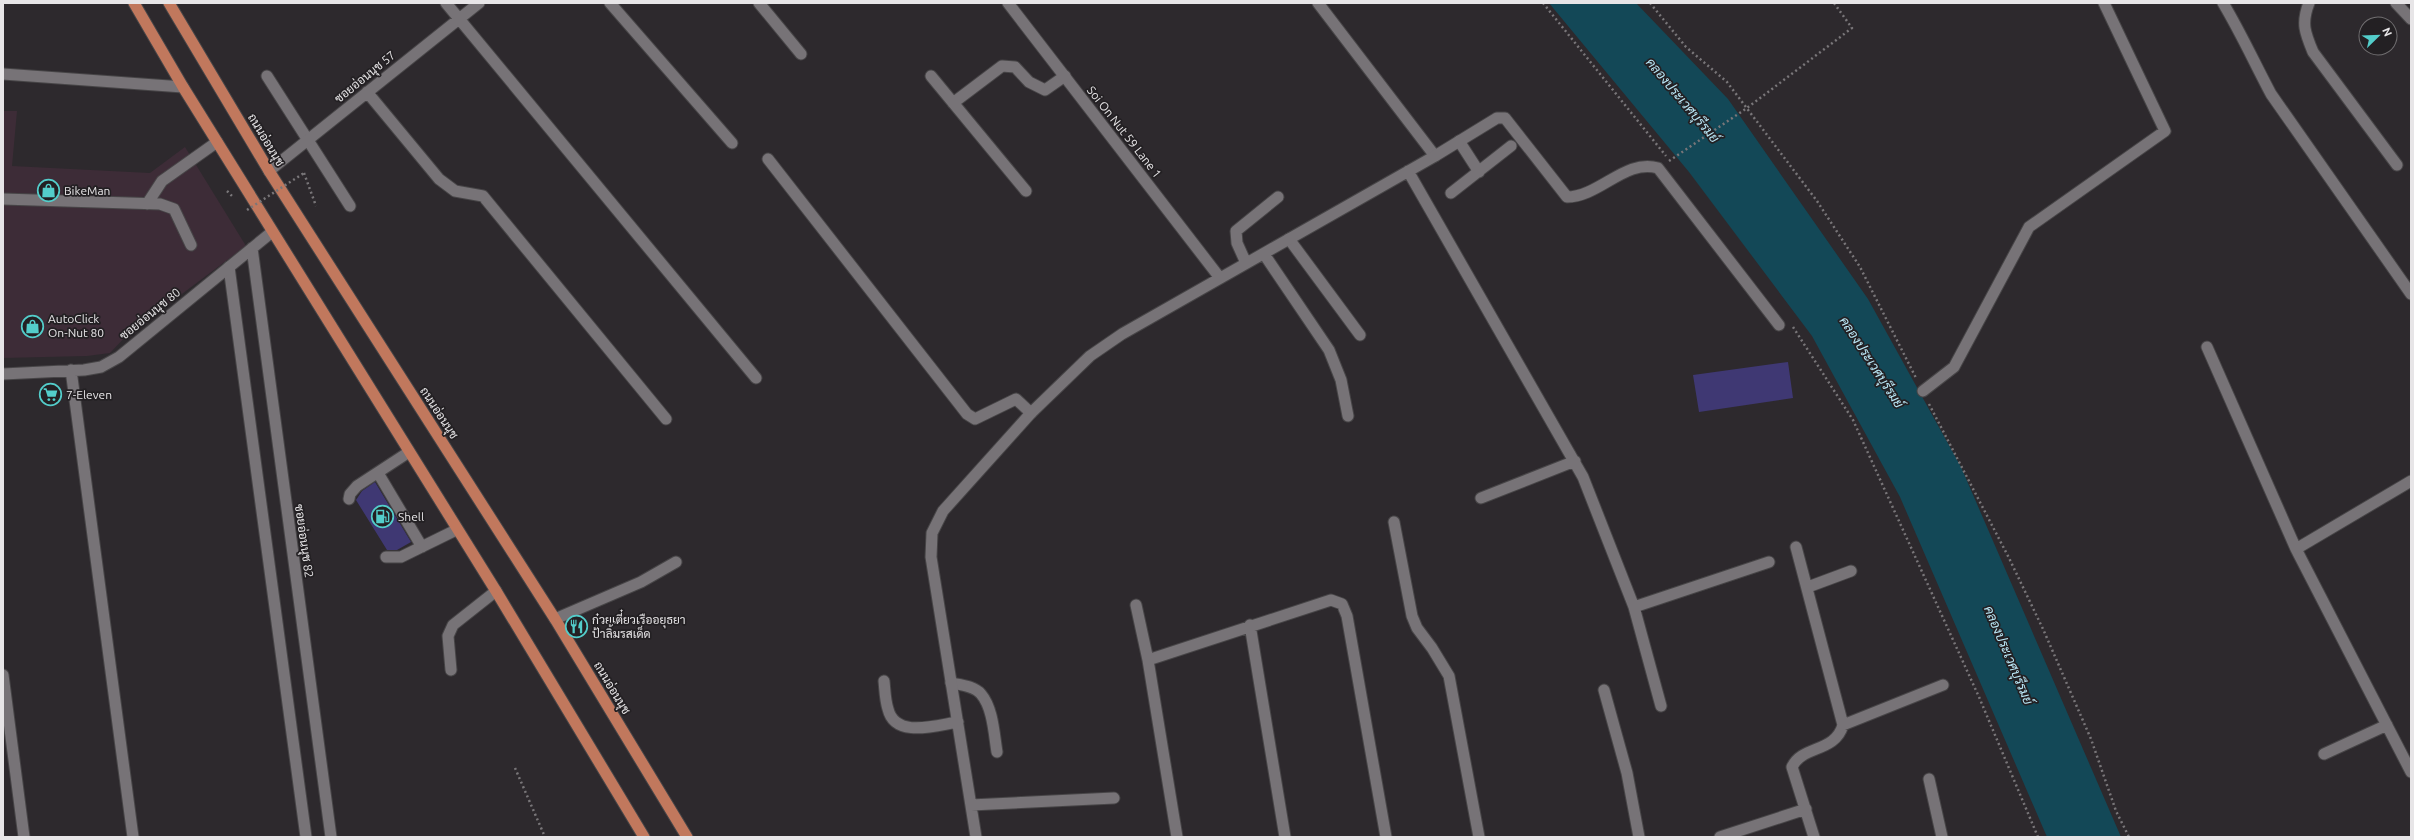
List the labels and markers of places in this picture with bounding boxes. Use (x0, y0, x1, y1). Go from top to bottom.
shop icon: BikeMan (35, 178, 61, 204)
place label: BikeMan (64, 184, 110, 197)
place label: AutoClick On-Nut 80 (48, 312, 104, 339)
shop icon: AutoClick On-Nut 80 (20, 313, 46, 339)
supermarket icon: 7-Eleven (37, 382, 63, 408)
place label: 7-Eleven (66, 388, 112, 401)
fuel station icon: Shell (369, 504, 395, 530)
place label: Shell (398, 510, 424, 523)
place label: ก๋วยเตี๋ยวเรืออยุธยา ป้าลิ้มรสเด็ด (592, 609, 686, 640)
restaurant icon: ก๋วยเตี๋ยวเรืออยุธยา ป้าลิ้มรสเด็ด (564, 614, 590, 640)

